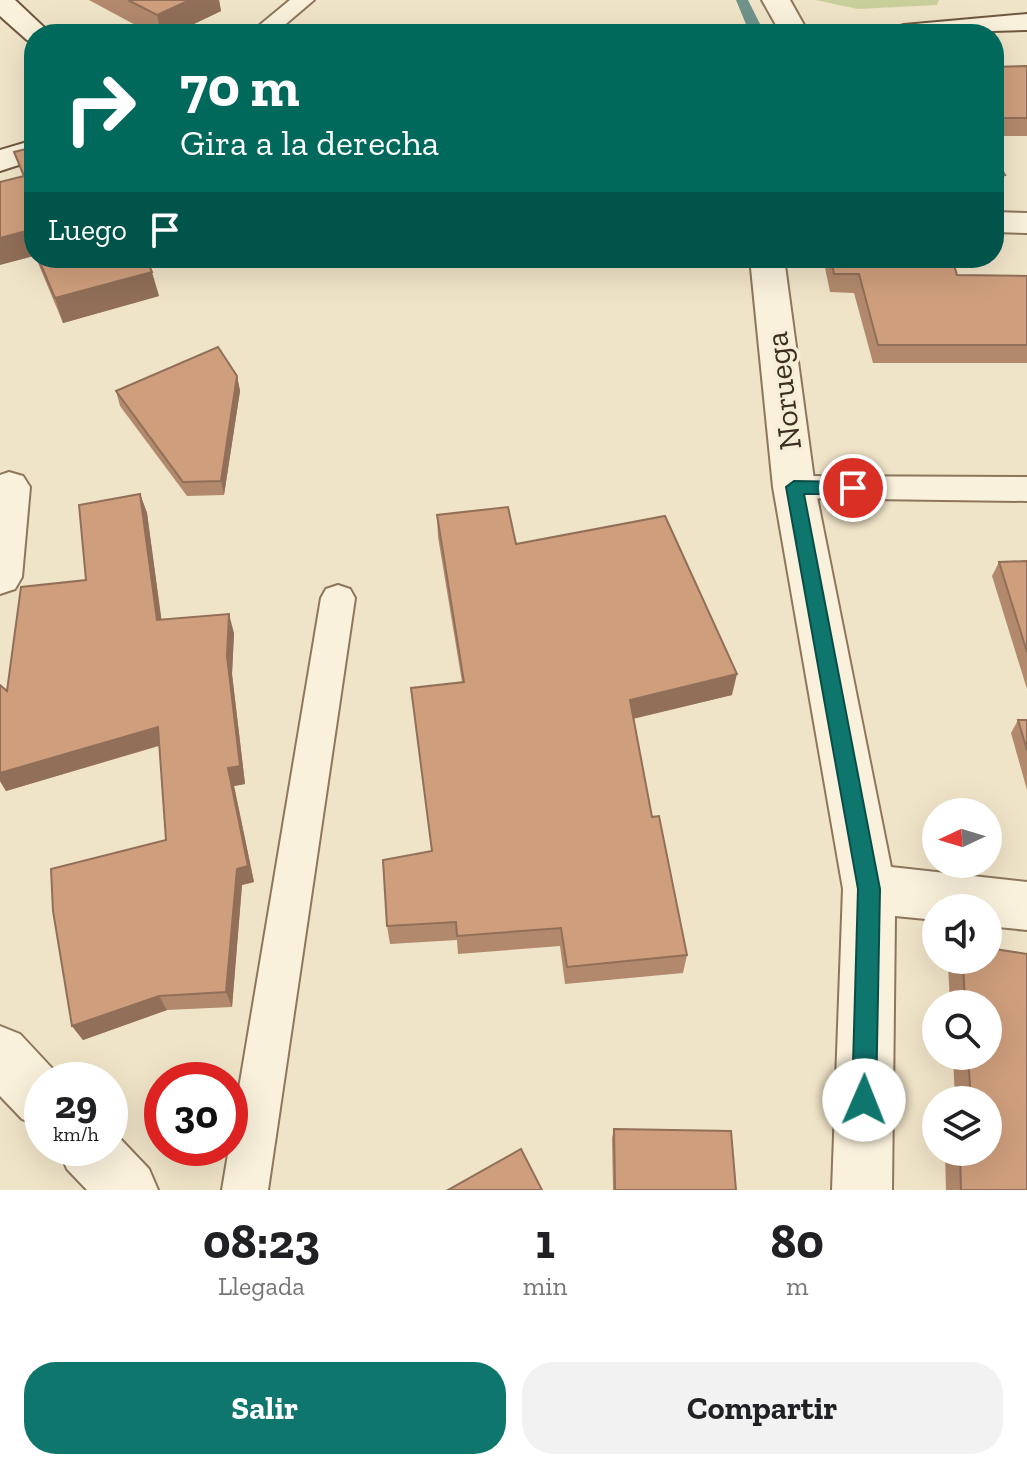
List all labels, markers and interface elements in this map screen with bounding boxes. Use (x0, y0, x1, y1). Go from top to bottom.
text: 70 m (180, 53, 300, 120)
icon: right (48, 56, 152, 160)
text: Gira a la derecha (180, 121, 439, 164)
icon: arrive (143, 208, 187, 252)
text: Luego (48, 212, 127, 248)
street label: Noruega (757, 330, 809, 452)
pin (819, 454, 887, 522)
icon: arrive (831, 466, 875, 510)
north arrow (922, 798, 1002, 878)
map controls (922, 798, 1002, 1166)
button: sound (922, 894, 1002, 974)
button: search (922, 990, 1002, 1070)
position arrow (822, 1058, 906, 1142)
speed limit sign: 30 (144, 1062, 248, 1166)
text: 29 (55, 1080, 97, 1128)
button: layers (922, 1086, 1002, 1166)
text: km/h (53, 1122, 99, 1146)
text: 08:23 (203, 1213, 320, 1270)
text: 1 (535, 1213, 555, 1270)
text: 80 (770, 1213, 824, 1270)
text: Llegada (218, 1270, 305, 1302)
text: min (523, 1270, 567, 1302)
text: m (786, 1270, 808, 1302)
button: Salir (24, 1362, 506, 1454)
button: Compartir (522, 1362, 1003, 1454)

